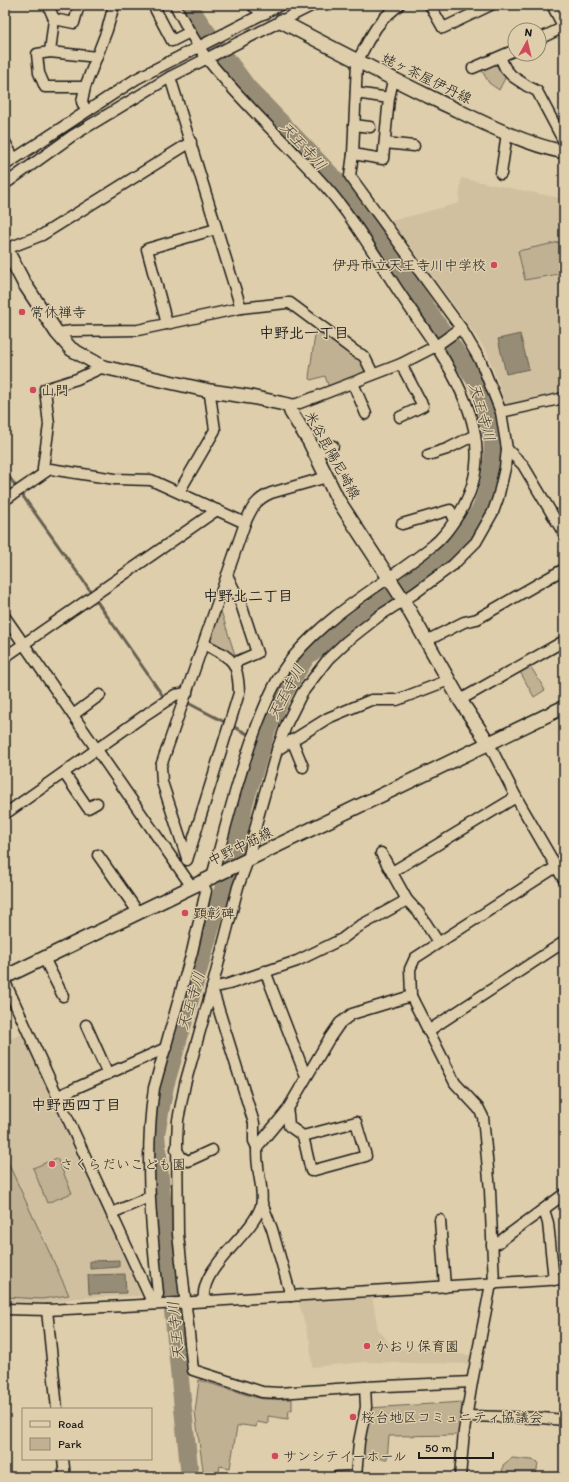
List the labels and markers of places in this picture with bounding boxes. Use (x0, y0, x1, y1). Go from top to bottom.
place label: 伊丹市立天王寺川中学校 (332, 257, 486, 274)
marker: 伊丹市立天王寺川中学校 (489, 260, 499, 270)
place label: 常休禅寺 (30, 304, 86, 321)
marker: 常休禅寺 (17, 307, 27, 317)
place label: 山門 (41, 382, 69, 399)
marker: 山門 (28, 385, 38, 395)
place label: 顕彰碑 (193, 905, 235, 922)
marker: 顕彰碑 (180, 908, 190, 918)
place label: さくらだいこども園 (60, 1156, 186, 1173)
marker: さくらだいこども園 (47, 1159, 57, 1169)
place label: かおり保育園 (375, 1338, 459, 1355)
marker: かおり保育園 (362, 1341, 372, 1351)
place label: 桜台地区コミュニティ協議会 (361, 1409, 543, 1426)
marker: 桜台地区コミュニティ協議会 (348, 1412, 358, 1422)
place label: サンシテイーホール (283, 1448, 407, 1465)
marker: サンシテイーホール (270, 1451, 280, 1461)

